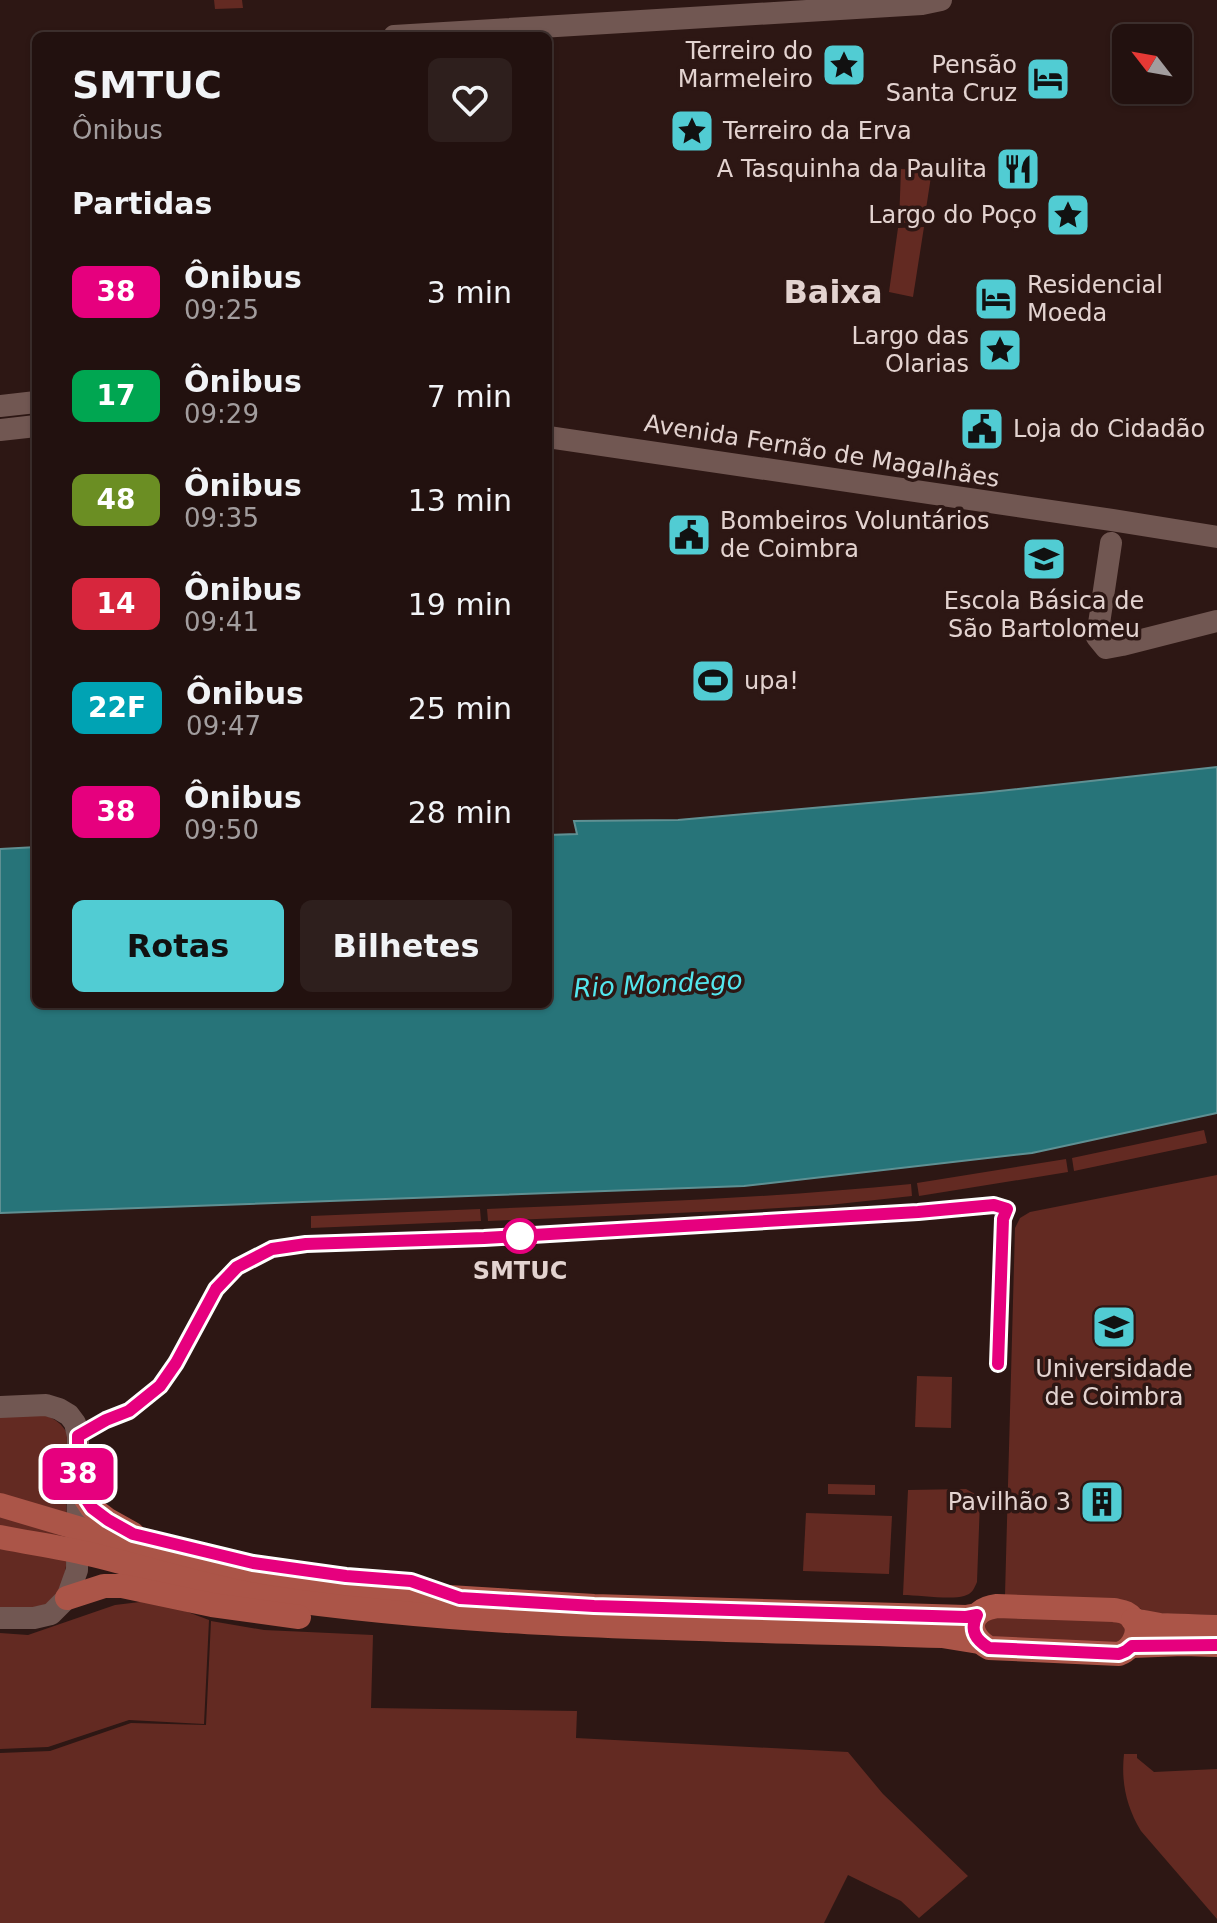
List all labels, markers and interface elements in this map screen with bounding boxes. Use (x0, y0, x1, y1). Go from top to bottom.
north arrow (1112, 24, 1192, 104)
map controls (1112, 24, 1192, 104)
place label: Terreiro do Marmeleiro (678, 37, 813, 93)
place icon: Terreiro do Marmeleiro (820, 41, 868, 89)
place label: Pensão Santa Cruz (886, 51, 1017, 107)
hotel icon: Pensão Santa Cruz (1024, 55, 1072, 103)
button: heart (428, 58, 512, 142)
text: SMTUC (72, 63, 222, 107)
place icon: Terreiro da Erva (668, 107, 716, 155)
text: Ônibus (72, 115, 163, 145)
place label: Terreiro da Erva (722, 117, 912, 145)
restaurant icon: A Tasquinha da Paulita (994, 145, 1042, 193)
place label: A Tasquinha da Paulita (717, 155, 987, 183)
text: Partidas (72, 186, 212, 221)
place icon: Largo do Poço (1044, 191, 1092, 239)
place label: Largo do Poço (868, 201, 1037, 229)
text: Ônibus (184, 260, 302, 295)
place label: Residencial Moeda (1027, 271, 1163, 327)
district label: Baixa (783, 273, 883, 311)
text: 38 (97, 275, 135, 308)
text: 3 min (427, 275, 512, 310)
hotel icon: Residencial Moeda (972, 275, 1020, 323)
text: 09:25 (184, 295, 259, 325)
place label: Largo das Olarias (851, 322, 969, 378)
place icon: Largo das Olarias (976, 326, 1024, 374)
text: Ônibus (184, 364, 302, 399)
text: 17 (97, 379, 135, 412)
text: 7 min (427, 379, 512, 414)
text: 09:29 (184, 399, 259, 429)
public building icon: Loja do Cidadão (958, 405, 1006, 453)
street label: Avenida Fernão de Magalhães (642, 409, 1002, 493)
place label: Loja do Cidadão (1013, 415, 1205, 443)
text: Ônibus (184, 468, 302, 503)
text: 48 (97, 483, 135, 516)
text: 13 min (408, 483, 512, 518)
text: 09:35 (184, 503, 259, 533)
place label: Bombeiros Voluntários de Coimbra (720, 507, 990, 563)
public building icon: Bombeiros Voluntários de Coimbra (665, 511, 713, 559)
school or university icon: Escola Básica de São Bartolomeu (1020, 535, 1068, 583)
text: Ônibus (184, 572, 302, 607)
text: 14 (97, 587, 135, 620)
text: 19 min (408, 587, 512, 622)
place label: Escola Básica de São Bartolomeu (944, 587, 1144, 643)
text: 09:41 (184, 607, 259, 637)
sports icon: upa! (689, 657, 737, 705)
place label: upa! (744, 667, 799, 695)
text: Ônibus (186, 676, 304, 711)
text: 22F (88, 691, 146, 724)
text: 25 min (408, 691, 512, 726)
text: 09:47 (186, 711, 261, 741)
text: Ônibus (184, 780, 302, 815)
text: 38 (97, 795, 135, 828)
text: 28 min (408, 795, 512, 830)
text: 09:50 (184, 815, 259, 845)
button: Rotas (72, 900, 284, 992)
button: Bilhetes (300, 900, 512, 992)
water label: Rio Mondego (573, 965, 743, 1003)
marker: SMTUC (503, 1219, 537, 1253)
place label: SMTUC (473, 1257, 567, 1285)
school or university icon: Universidade de Coimbra (1090, 1303, 1138, 1351)
place label: Universidade de Coimbra (1035, 1355, 1193, 1411)
line badge: 38 (42, 1448, 114, 1500)
text: 38 (59, 1457, 97, 1490)
building icon: Pavilhão 3 (1078, 1478, 1126, 1526)
place label: Pavilhão 3 (948, 1488, 1071, 1516)

